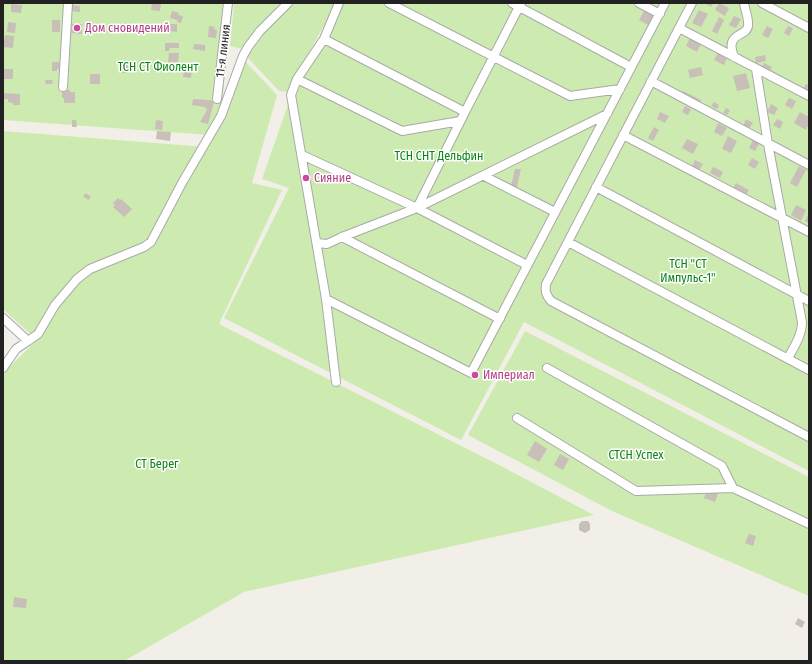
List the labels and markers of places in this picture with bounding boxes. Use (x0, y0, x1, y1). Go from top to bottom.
place label: Дом сновидений (84, 21, 170, 35)
marker: Дом сновидений (72, 23, 82, 33)
place label: Сияние (314, 171, 351, 185)
marker: Сияние (301, 173, 311, 183)
place label: Империал (483, 368, 535, 382)
marker: Империал (470, 370, 480, 380)

